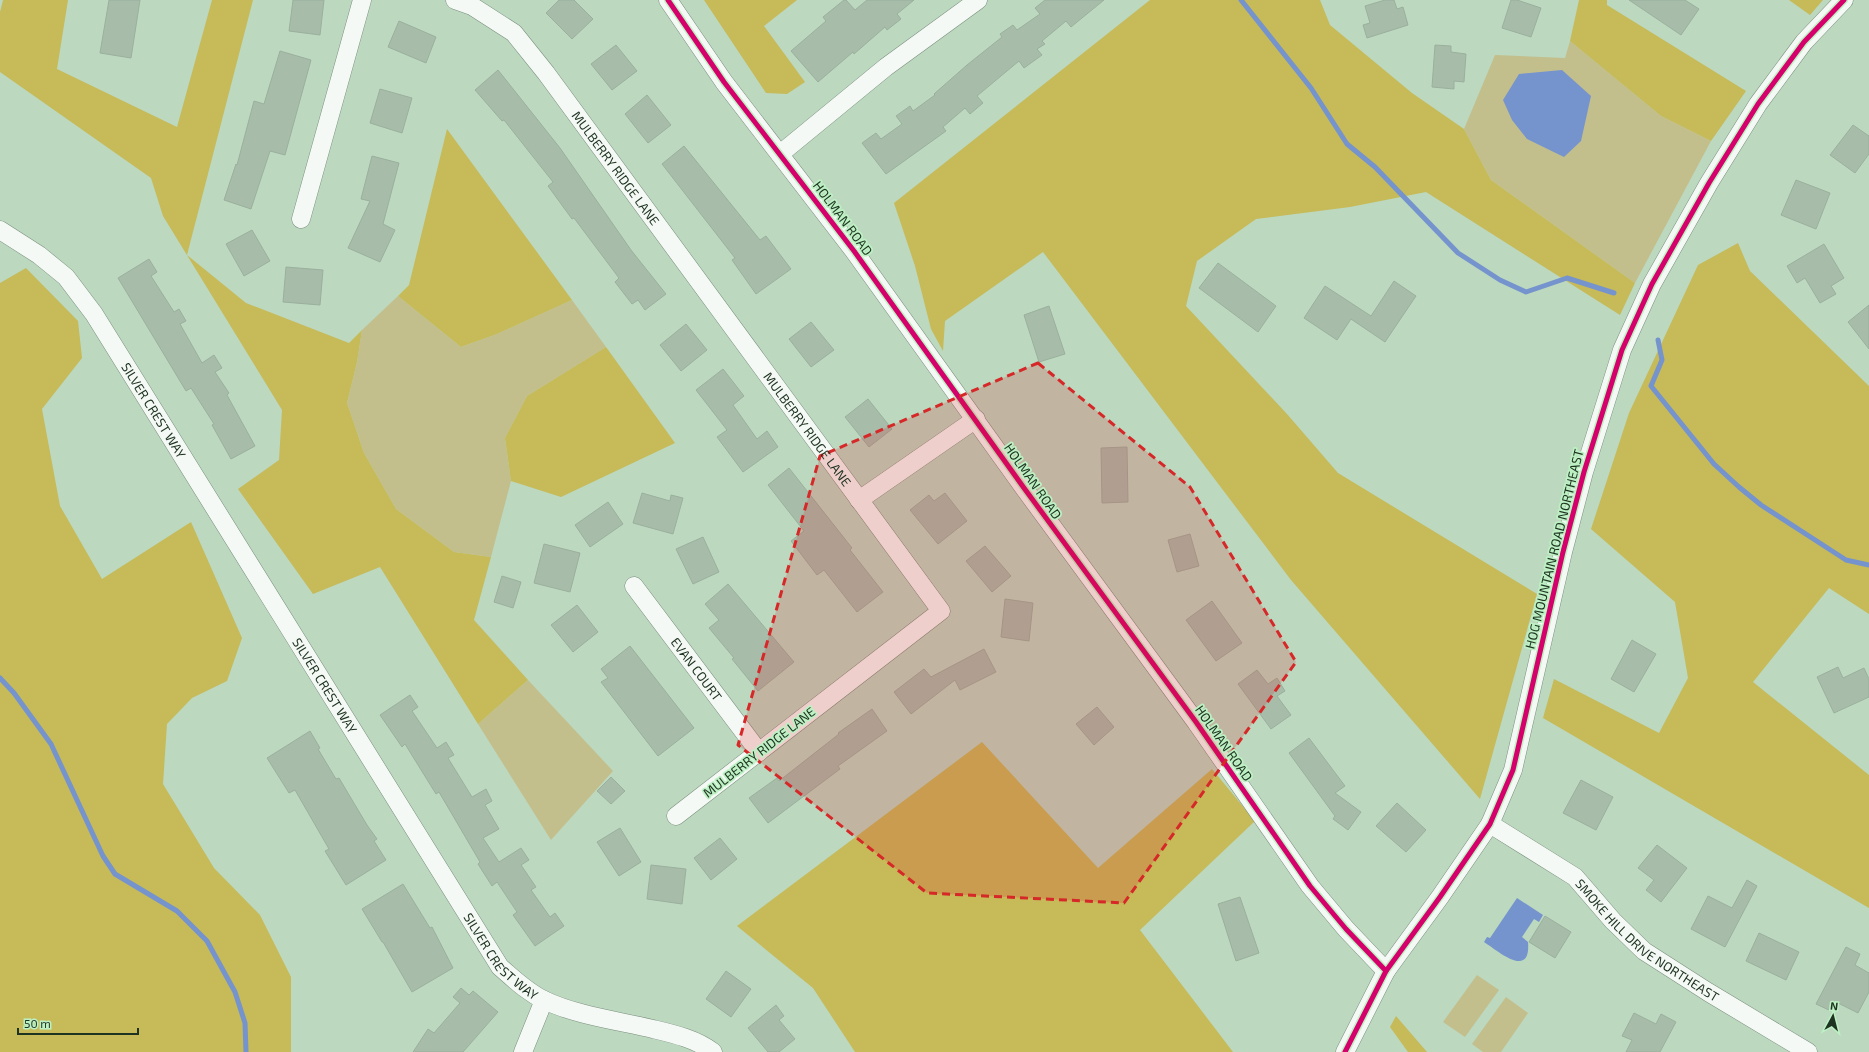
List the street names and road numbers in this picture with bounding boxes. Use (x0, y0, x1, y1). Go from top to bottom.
street label: MULBERRY RIDGE LANE (569, 108, 663, 228)
street label: HOLMAN ROAD (810, 178, 876, 258)
street label: SILVER CREST WAY (118, 360, 190, 462)
street label: MULBERRY RIDGE LANE (760, 369, 855, 489)
street label: HOLMAN ROAD (1001, 440, 1065, 522)
street label: HOG MOUNTAIN ROAD NORTHEAST (1521, 447, 1587, 650)
street label: EVAN COURT (668, 634, 726, 704)
street label: SILVER CREST WAY (289, 635, 361, 737)
street label: HOLMAN ROAD (1192, 702, 1256, 784)
street label: MULBERRY RIDGE LANE (700, 703, 818, 801)
street label: SMOKE HILL DRIVE NORTHEAST (1572, 876, 1722, 1005)
street label: SILVER CREST WAY (460, 910, 542, 1003)

